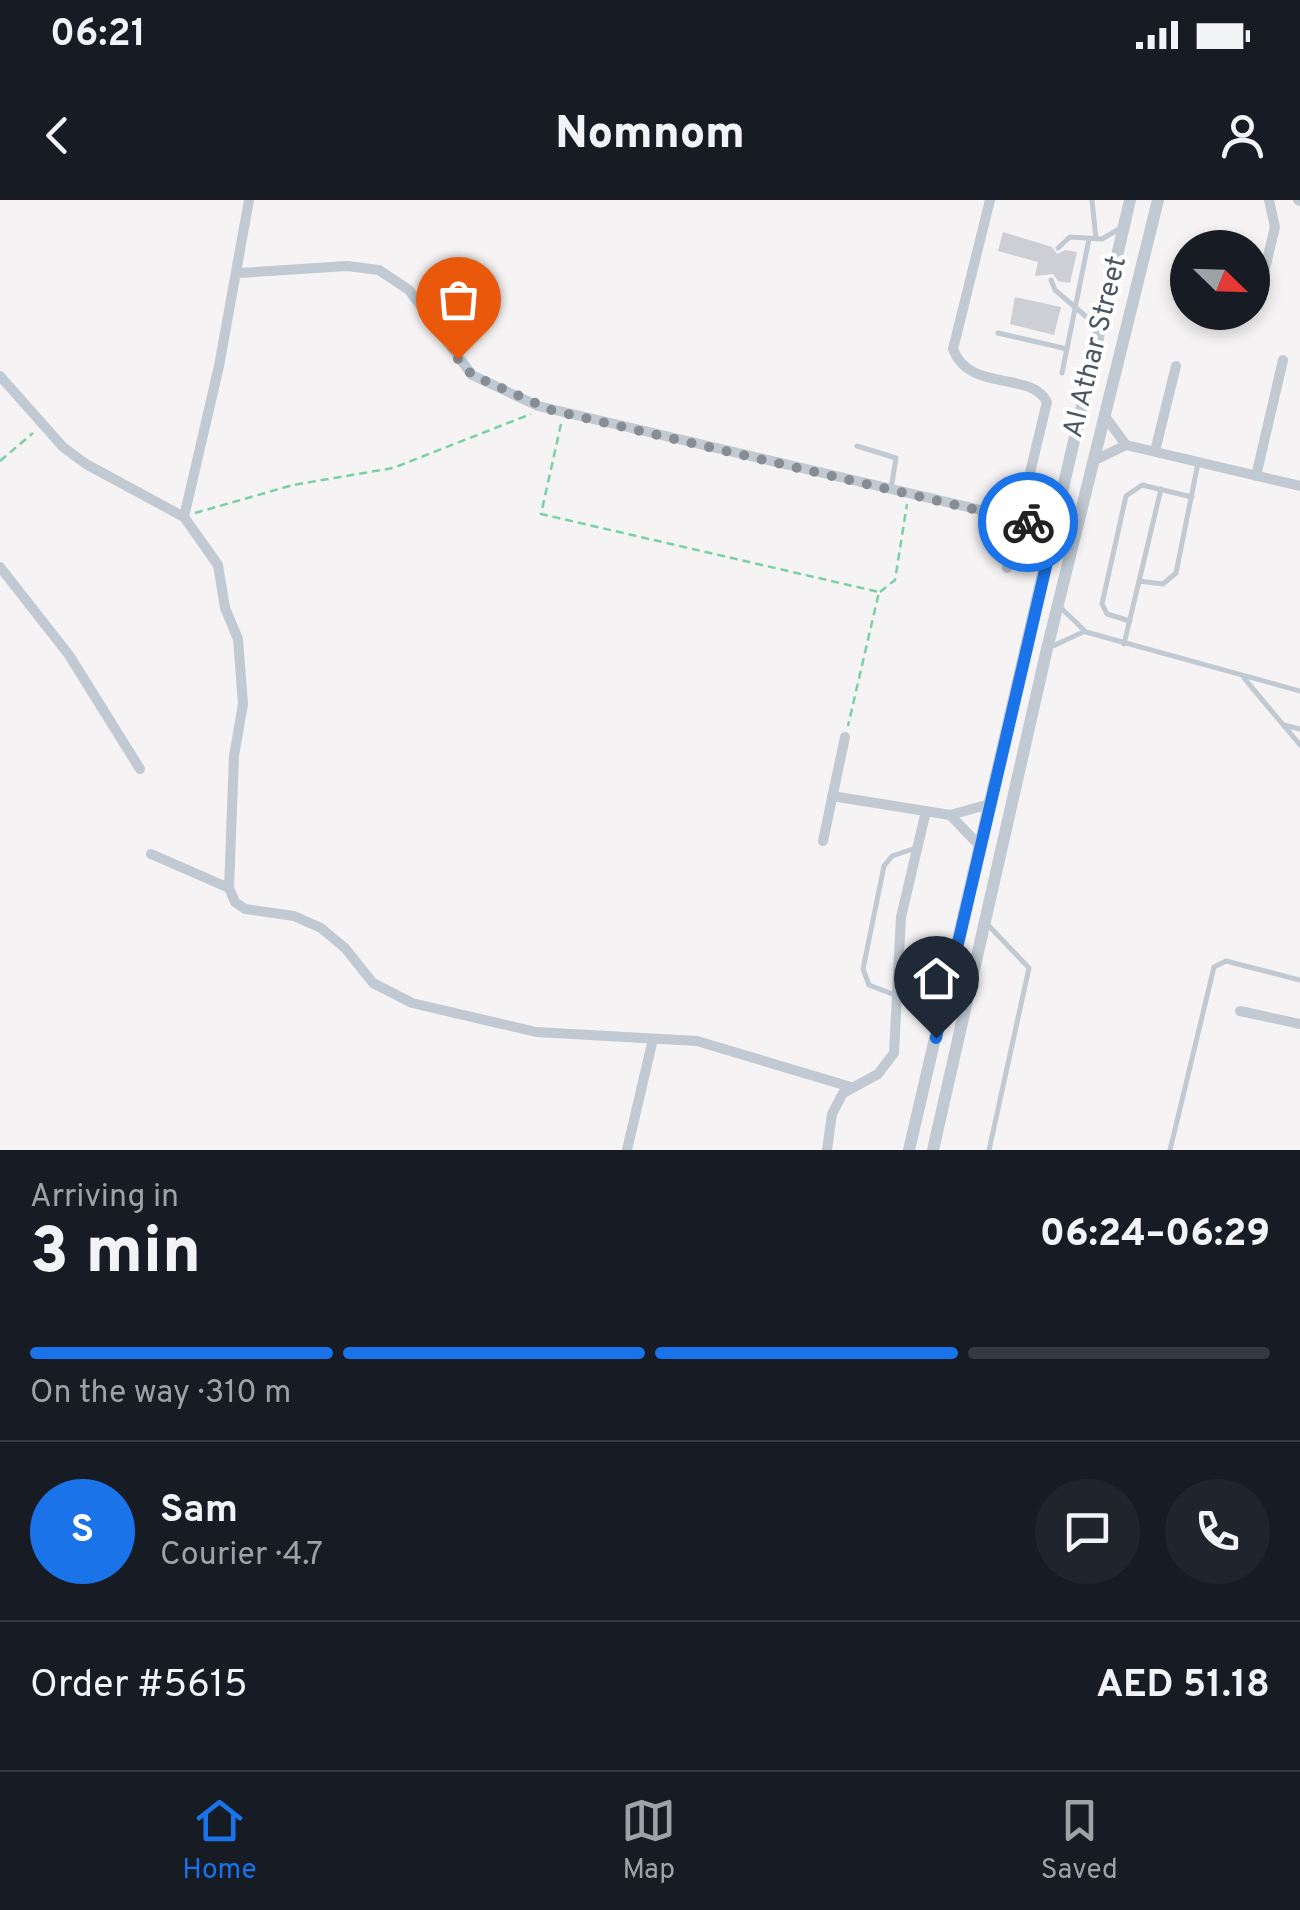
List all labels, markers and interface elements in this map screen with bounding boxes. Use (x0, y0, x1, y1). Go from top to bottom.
text: 06:21 (50, 11, 146, 60)
text: Nomnom (555, 107, 745, 164)
icon: back (30, 108, 85, 163)
icon: person (1215, 108, 1270, 163)
north arrow (1170, 230, 1270, 330)
map controls (1170, 230, 1270, 330)
street label: Al Athar Street (1056, 252, 1136, 442)
pin (416, 257, 501, 360)
icon: bag (431, 272, 486, 327)
courier (978, 472, 1078, 572)
icon: bike (1001, 495, 1056, 550)
pin (894, 936, 979, 1039)
icon: home (909, 951, 964, 1006)
text: Arriving in (30, 1178, 179, 1218)
text: 06:24–06:29 (1040, 1211, 1270, 1260)
text: 3 min (30, 1214, 201, 1296)
text: On the way · 310 m (30, 1374, 291, 1414)
button: chat (1035, 1479, 1140, 1584)
button: phone (1165, 1479, 1270, 1584)
text: Sam (160, 1487, 238, 1536)
text: S (71, 1507, 94, 1556)
text: Courier · 4.7 (160, 1536, 323, 1576)
text: Order #5615 (30, 1662, 248, 1711)
text: AED 51.18 (1096, 1662, 1270, 1711)
tab: Home (182, 1793, 257, 1889)
tab: Map (621, 1793, 676, 1889)
tab: Saved (1041, 1793, 1118, 1889)

